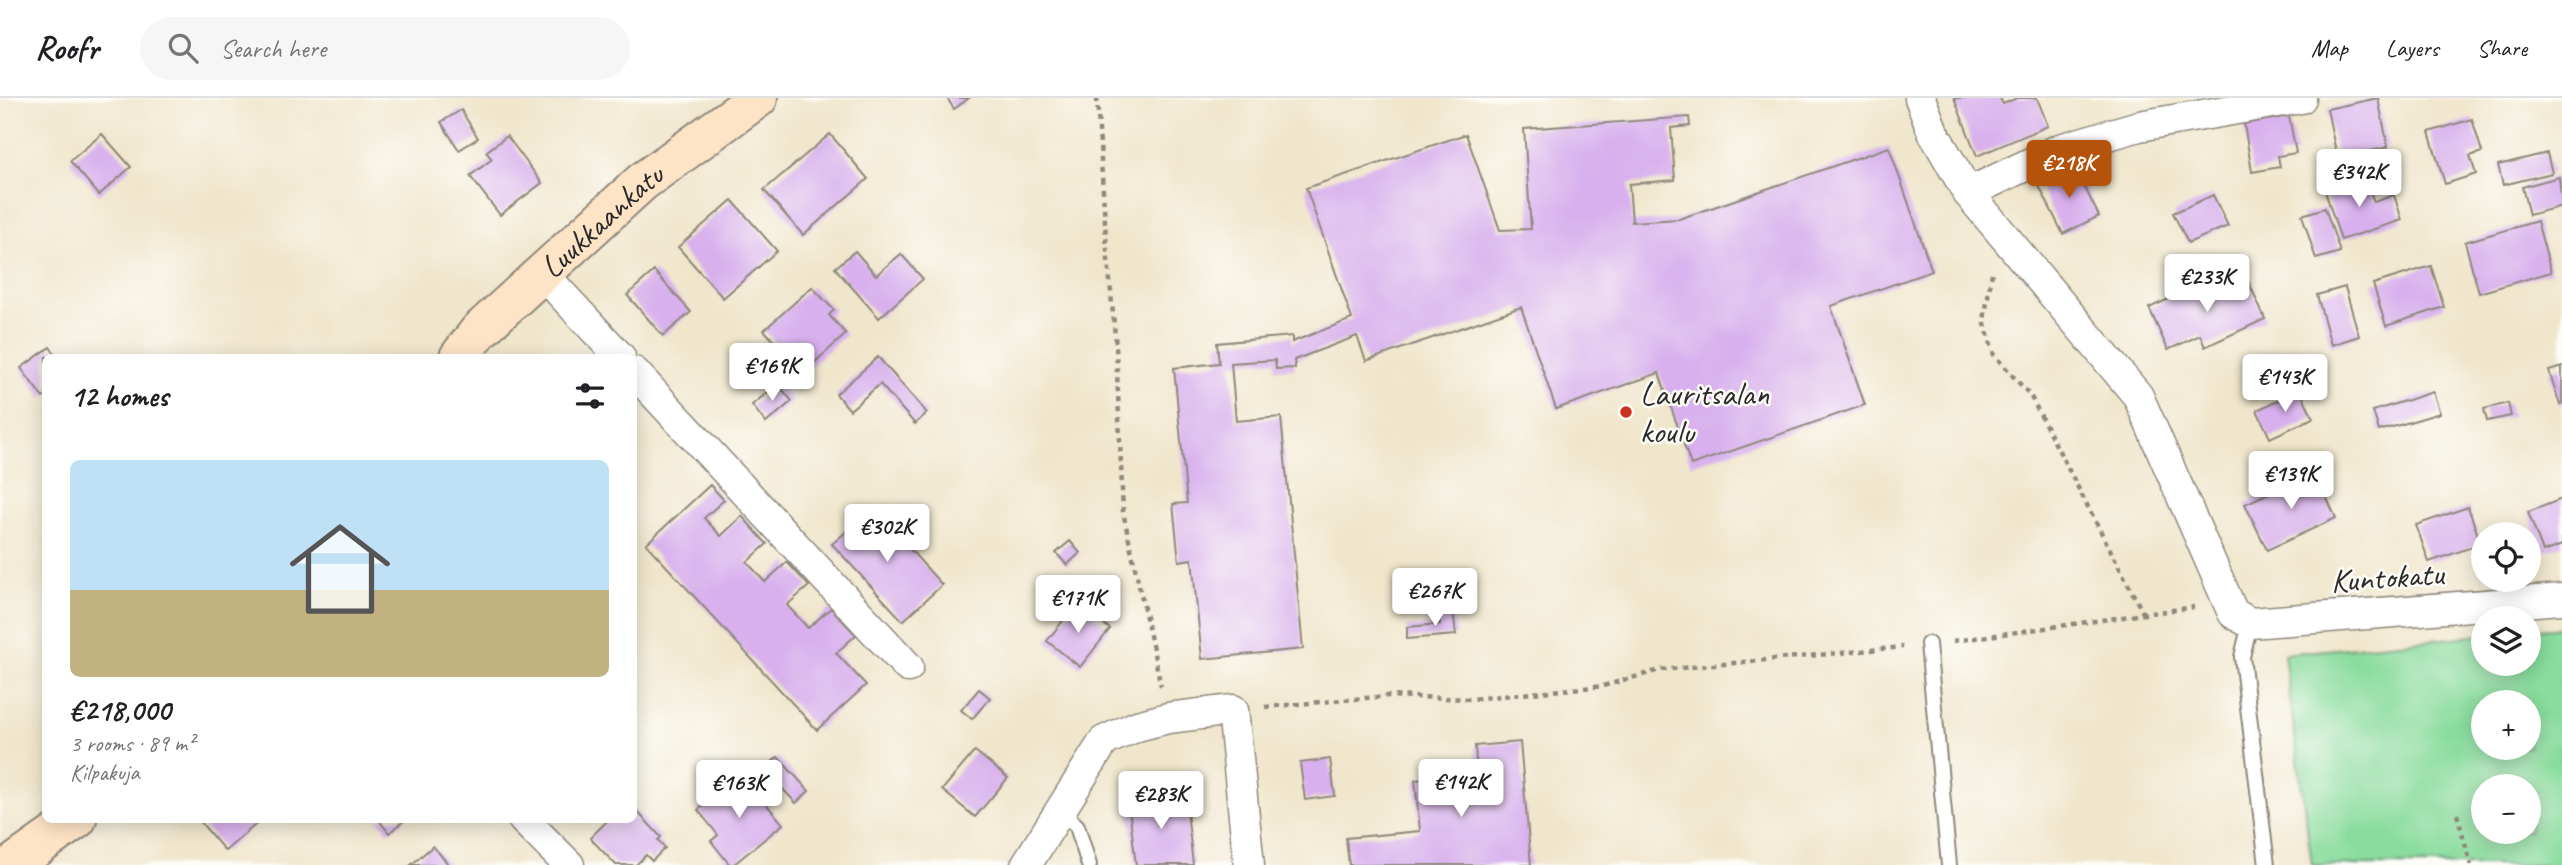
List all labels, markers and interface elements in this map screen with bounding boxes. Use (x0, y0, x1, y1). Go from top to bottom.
search box (140, 17, 630, 80)
text: Roofr (35, 27, 98, 69)
icon: search (164, 29, 202, 67)
text: Search here (220, 32, 326, 65)
text: Map (2311, 33, 2348, 63)
text: Layers (2386, 33, 2439, 63)
text: Share (2477, 33, 2527, 63)
pin: €218K (2020, 140, 2118, 200)
text: €218K (2042, 148, 2096, 177)
pin: €342K (2310, 150, 2408, 209)
street label: Luukkaankatu (531, 153, 673, 287)
text: €342K (2332, 157, 2386, 186)
pin: €233K (2158, 254, 2256, 314)
text: €233K (2180, 262, 2234, 291)
pin: €169K (723, 344, 821, 403)
text: €169K (745, 351, 799, 380)
pin: €143K (2236, 354, 2334, 414)
text: €143K (2258, 362, 2312, 391)
place label: Lauritsalan koulu (1640, 373, 1769, 453)
text: 12 homes (70, 377, 168, 415)
icon: filters (571, 377, 609, 415)
marker: Lauritsalan koulu (1618, 404, 1634, 420)
pin: €139K (2242, 452, 2340, 511)
text: €139K (2265, 459, 2317, 488)
pin: €302K (838, 504, 936, 564)
icon: home (277, 506, 403, 632)
text: €302K (860, 512, 914, 541)
map controls (2471, 522, 2541, 844)
button: locate (2471, 522, 2541, 592)
street label: Kuntokatu (2329, 552, 2447, 602)
pin: €267K (1386, 568, 1484, 628)
pin: €171K (1029, 575, 1127, 635)
text: €267K (1408, 576, 1462, 605)
text: €171K (1052, 583, 1105, 612)
button: layers (2471, 606, 2541, 676)
button: + (2471, 690, 2541, 760)
text: €218,000 (70, 691, 170, 729)
text: 3 rooms · 89 m² (70, 729, 194, 758)
text: Kilpakuja (70, 758, 139, 787)
pin: €163K (690, 760, 788, 820)
pin: €142K (1412, 760, 1510, 819)
text: €142K (1434, 767, 1488, 796)
text: €163K (712, 768, 766, 797)
pin: €283K (1112, 772, 1210, 831)
button: − (2471, 774, 2541, 844)
text: €283K (1134, 779, 1188, 808)

